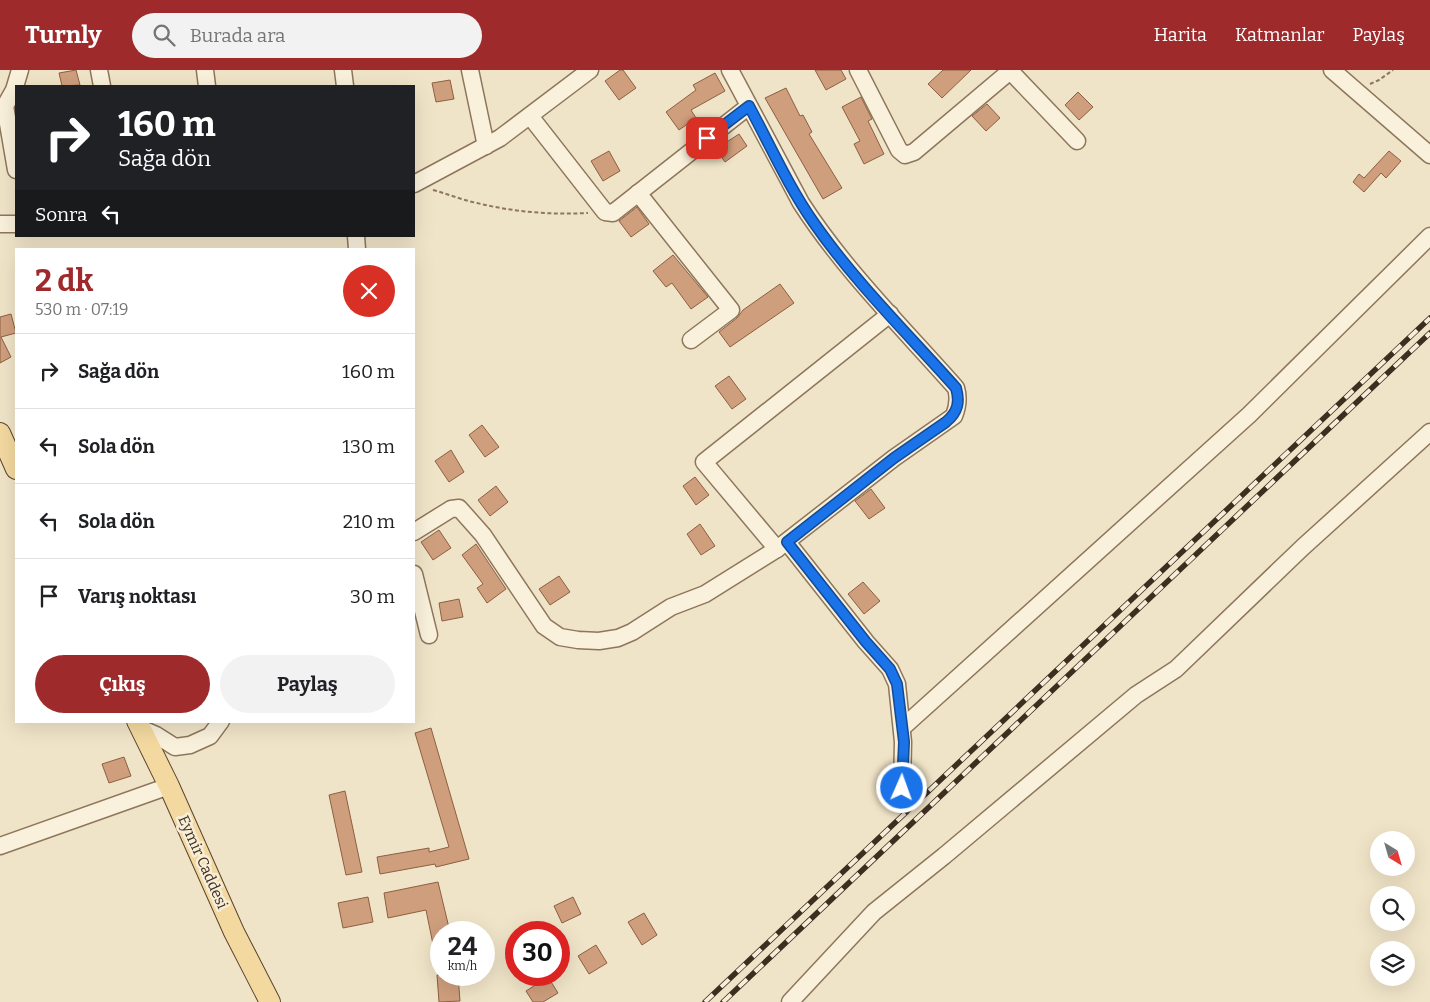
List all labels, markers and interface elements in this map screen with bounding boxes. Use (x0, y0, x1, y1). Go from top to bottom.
search box (132, 13, 482, 58)
text: Turnly (25, 21, 102, 49)
icon: search (150, 21, 178, 49)
text: Burada ara (190, 24, 285, 47)
text: Harita (1154, 24, 1207, 46)
text: Katmanlar (1235, 24, 1324, 46)
text: Paylaş (1352, 24, 1405, 46)
text: 160 m (118, 103, 216, 145)
icon: right (35, 105, 100, 170)
pin (686, 117, 728, 159)
icon: arrive (693, 124, 721, 152)
text: Sağa dön (118, 145, 211, 172)
icon: left (97, 200, 125, 228)
text: Sonra (35, 203, 87, 226)
text: 2 dk (35, 263, 93, 299)
button: close (343, 265, 395, 317)
text: 530 m · 07:19 (35, 300, 128, 319)
icon: right (35, 357, 63, 385)
text: Sağa dön (78, 360, 159, 383)
text: 160 m (342, 360, 395, 383)
icon: left (35, 432, 63, 460)
text: Sola dön (78, 435, 155, 458)
text: 130 m (342, 435, 395, 458)
icon: left (35, 507, 63, 535)
text: Sola dön (78, 510, 155, 533)
text: 210 m (343, 510, 395, 533)
icon: arrive (35, 582, 63, 610)
text: Varış noktası (78, 585, 196, 608)
text: 30 m (350, 585, 395, 608)
button: Çıkış (35, 655, 210, 713)
button: Paylaş (220, 655, 395, 713)
position arrow (875, 761, 927, 813)
street label: Eymir Caddesi (174, 812, 232, 912)
north arrow (1370, 831, 1415, 876)
map controls (1370, 831, 1415, 986)
button: search (1370, 886, 1415, 931)
speed limit sign: 30 (505, 921, 570, 986)
text: 24 (448, 932, 477, 962)
button: layers (1370, 941, 1415, 986)
text: km/h (448, 959, 477, 973)

